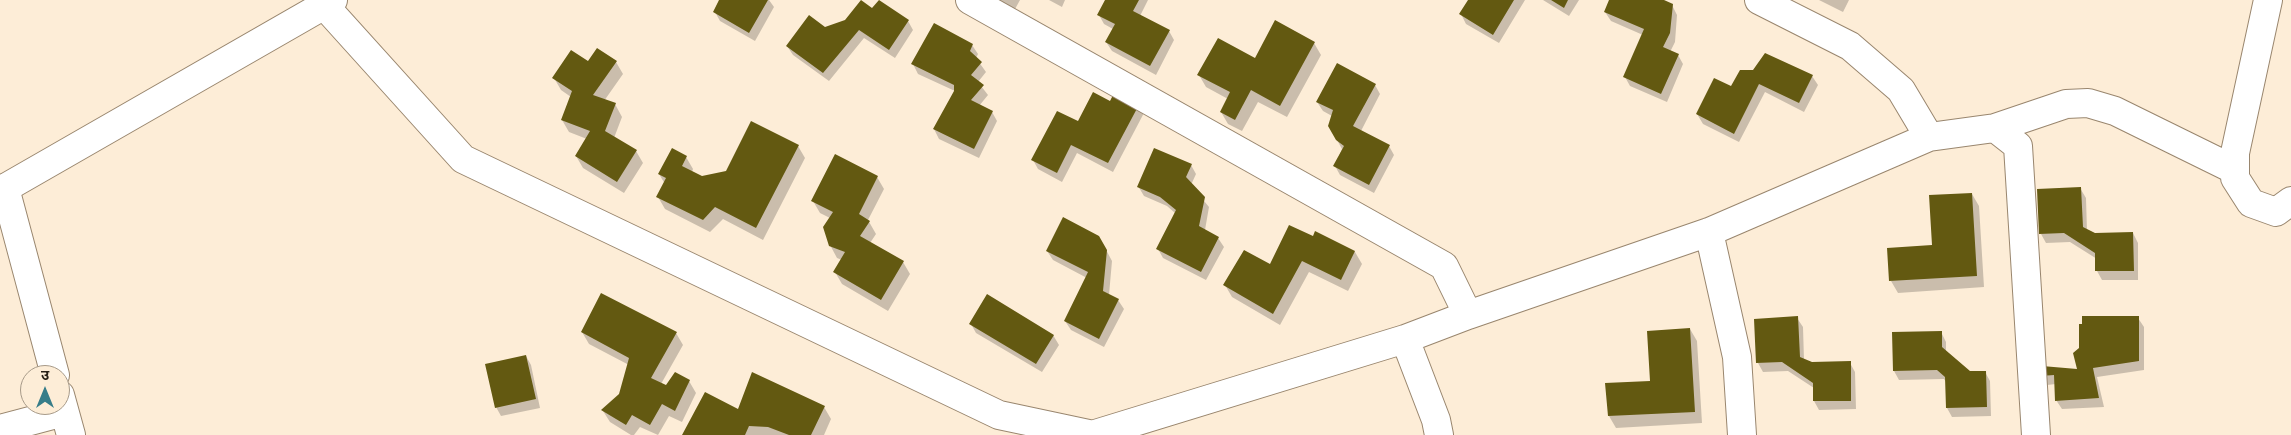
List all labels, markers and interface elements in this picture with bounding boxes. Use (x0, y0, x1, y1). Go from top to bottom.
north arrow (20, 365, 70, 415)
text: उ (41, 367, 49, 384)

